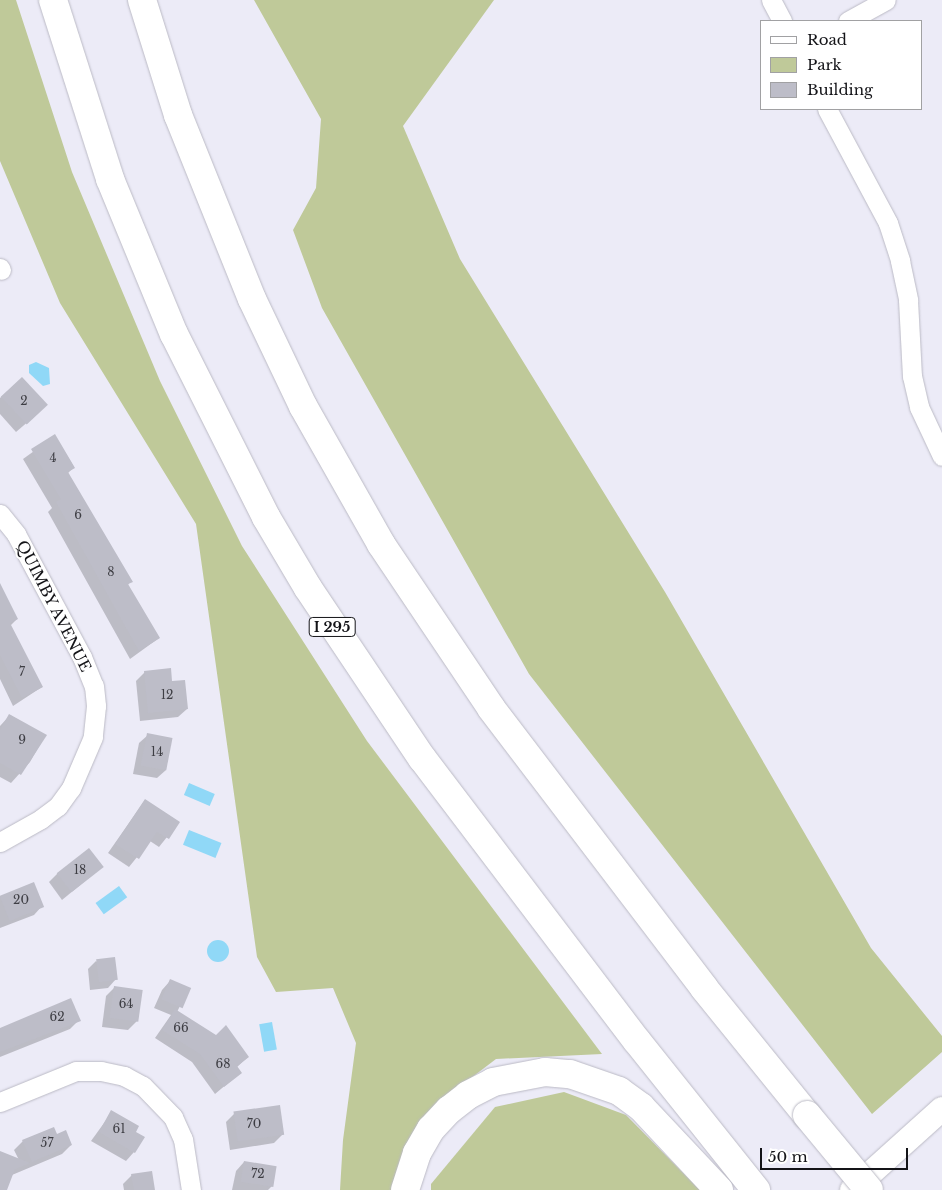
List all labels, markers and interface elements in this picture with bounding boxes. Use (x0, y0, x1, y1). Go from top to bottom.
legend (760, 20, 922, 110)
text: Road (807, 30, 847, 49)
text: Park (807, 55, 842, 74)
text: Building (807, 80, 873, 99)
house number: 2 (20, 394, 28, 408)
house number: 4 (49, 451, 57, 465)
house number: 6 (74, 508, 82, 522)
street label: QUIMBY AVENUE (13, 537, 95, 675)
house number: 8 (107, 565, 115, 579)
road number: I 295 (308, 616, 356, 638)
house number: 7 (19, 665, 25, 679)
house number: 12 (161, 688, 173, 702)
house number: 9 (18, 733, 26, 747)
house number: 14 (151, 745, 163, 759)
house number: 18 (74, 863, 86, 877)
house number: 20 (13, 893, 29, 907)
house number: 64 (119, 997, 133, 1011)
house number: 62 (49, 1010, 65, 1024)
house number: 66 (173, 1021, 189, 1035)
house number: 68 (216, 1057, 230, 1071)
house number: 70 (247, 1117, 261, 1131)
house number: 61 (112, 1122, 126, 1136)
house number: 57 (41, 1136, 53, 1150)
scale bar (762, 1138, 910, 1170)
text: 50 m (768, 1147, 808, 1166)
house number: 72 (251, 1167, 265, 1181)

